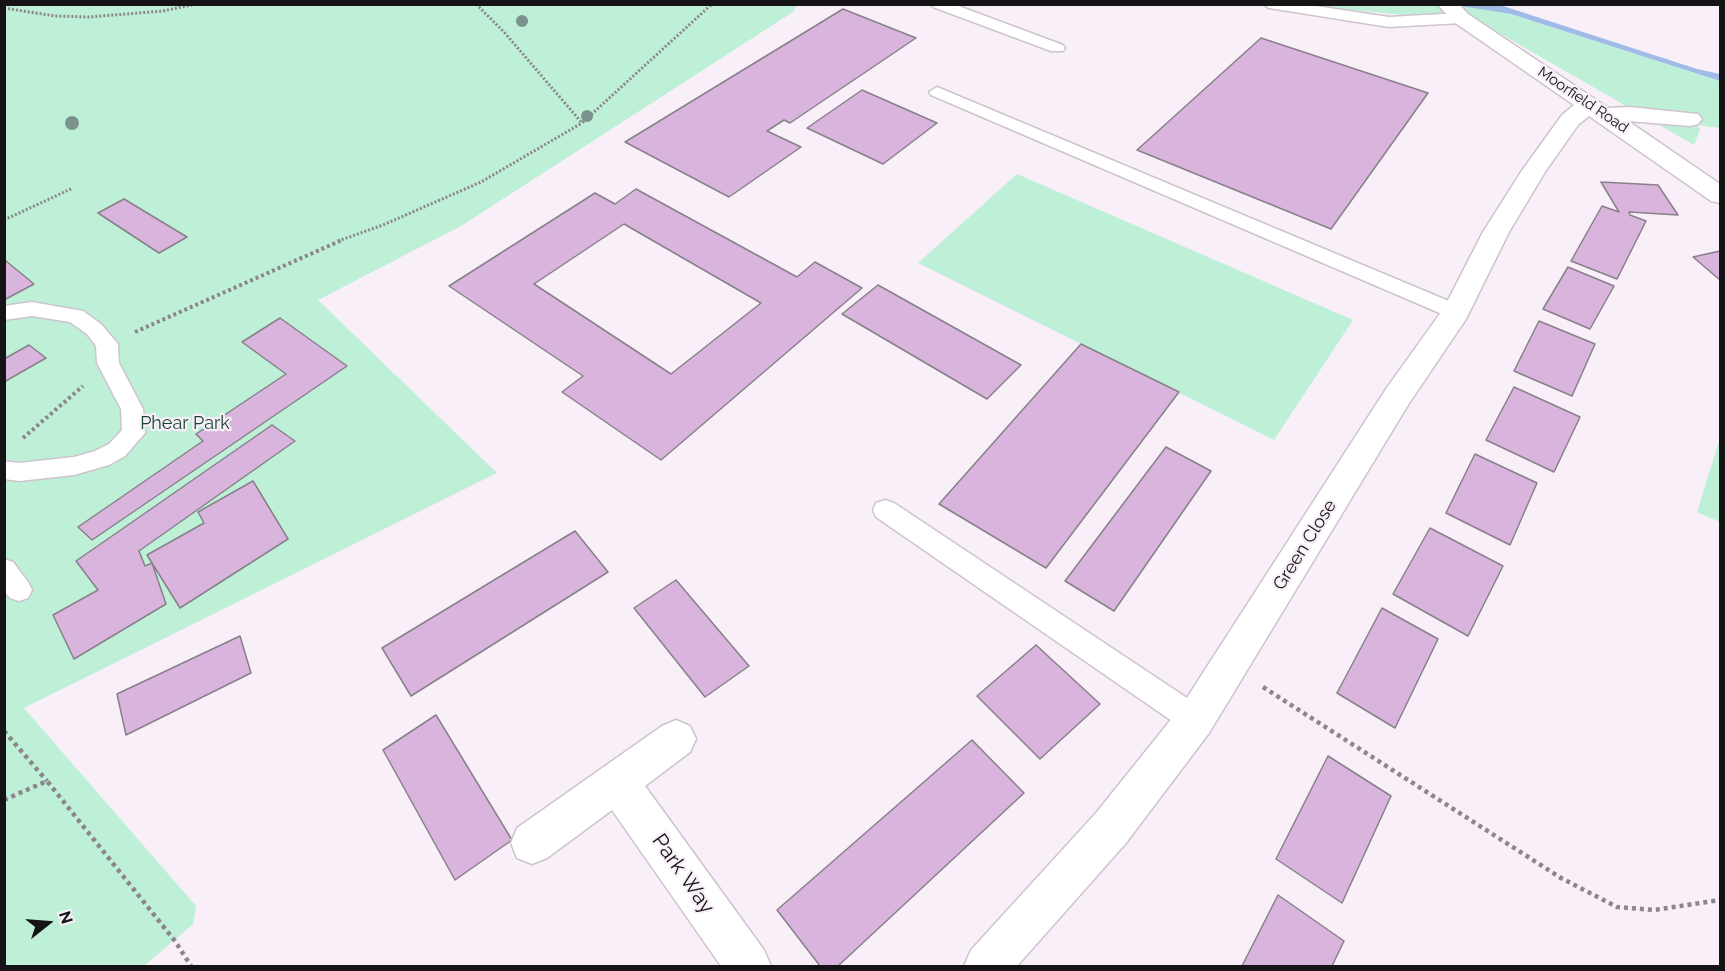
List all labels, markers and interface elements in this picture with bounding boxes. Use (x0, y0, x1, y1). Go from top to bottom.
street label: Moorfield Road (1534, 63, 1632, 137)
park label: Phear Park (140, 413, 230, 435)
street label: Green Close (1269, 496, 1341, 594)
street label: Park Way (646, 829, 720, 919)
north arrow (18, 893, 78, 953)
text: N (55, 909, 77, 926)

